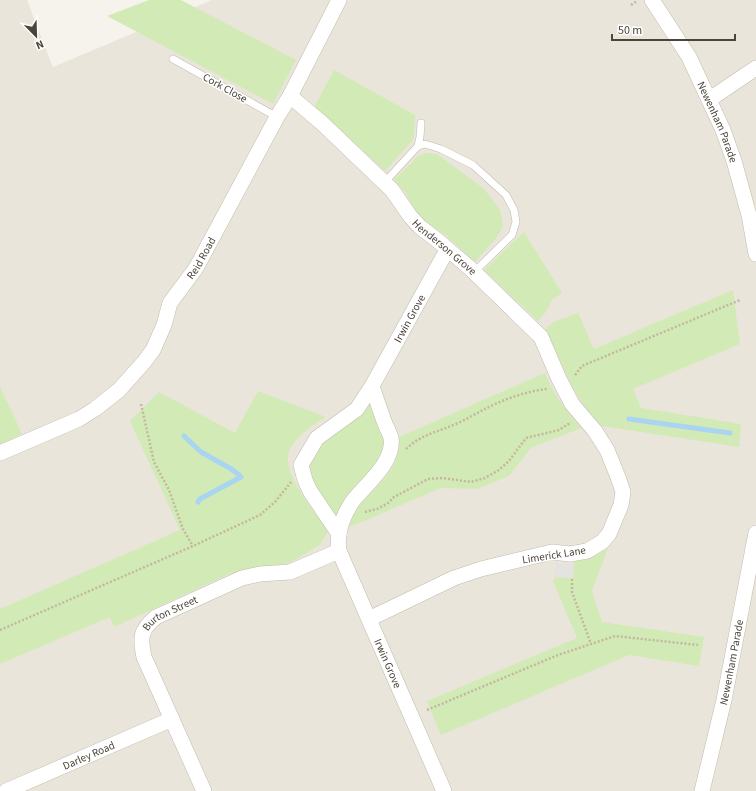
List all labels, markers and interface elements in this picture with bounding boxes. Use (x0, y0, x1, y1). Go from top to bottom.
north arrow (16, 16, 56, 56)
scale bar (612, 16, 735, 42)
text: 50 m (618, 22, 642, 39)
text: N (33, 36, 46, 53)
street label: Cork Close (200, 70, 250, 107)
street label: Newenham Parade (694, 79, 742, 165)
street label: Henderson Grove (409, 216, 481, 279)
street label: Reid Road (183, 234, 219, 282)
street label: Irwin Grove (390, 291, 429, 345)
street label: Limerick Lane (521, 542, 587, 567)
street label: Burton Street (138, 592, 200, 634)
street label: Newenham Parade (716, 618, 747, 707)
street label: Irwin Grove (371, 636, 406, 691)
street label: Darley Road (60, 737, 117, 773)

